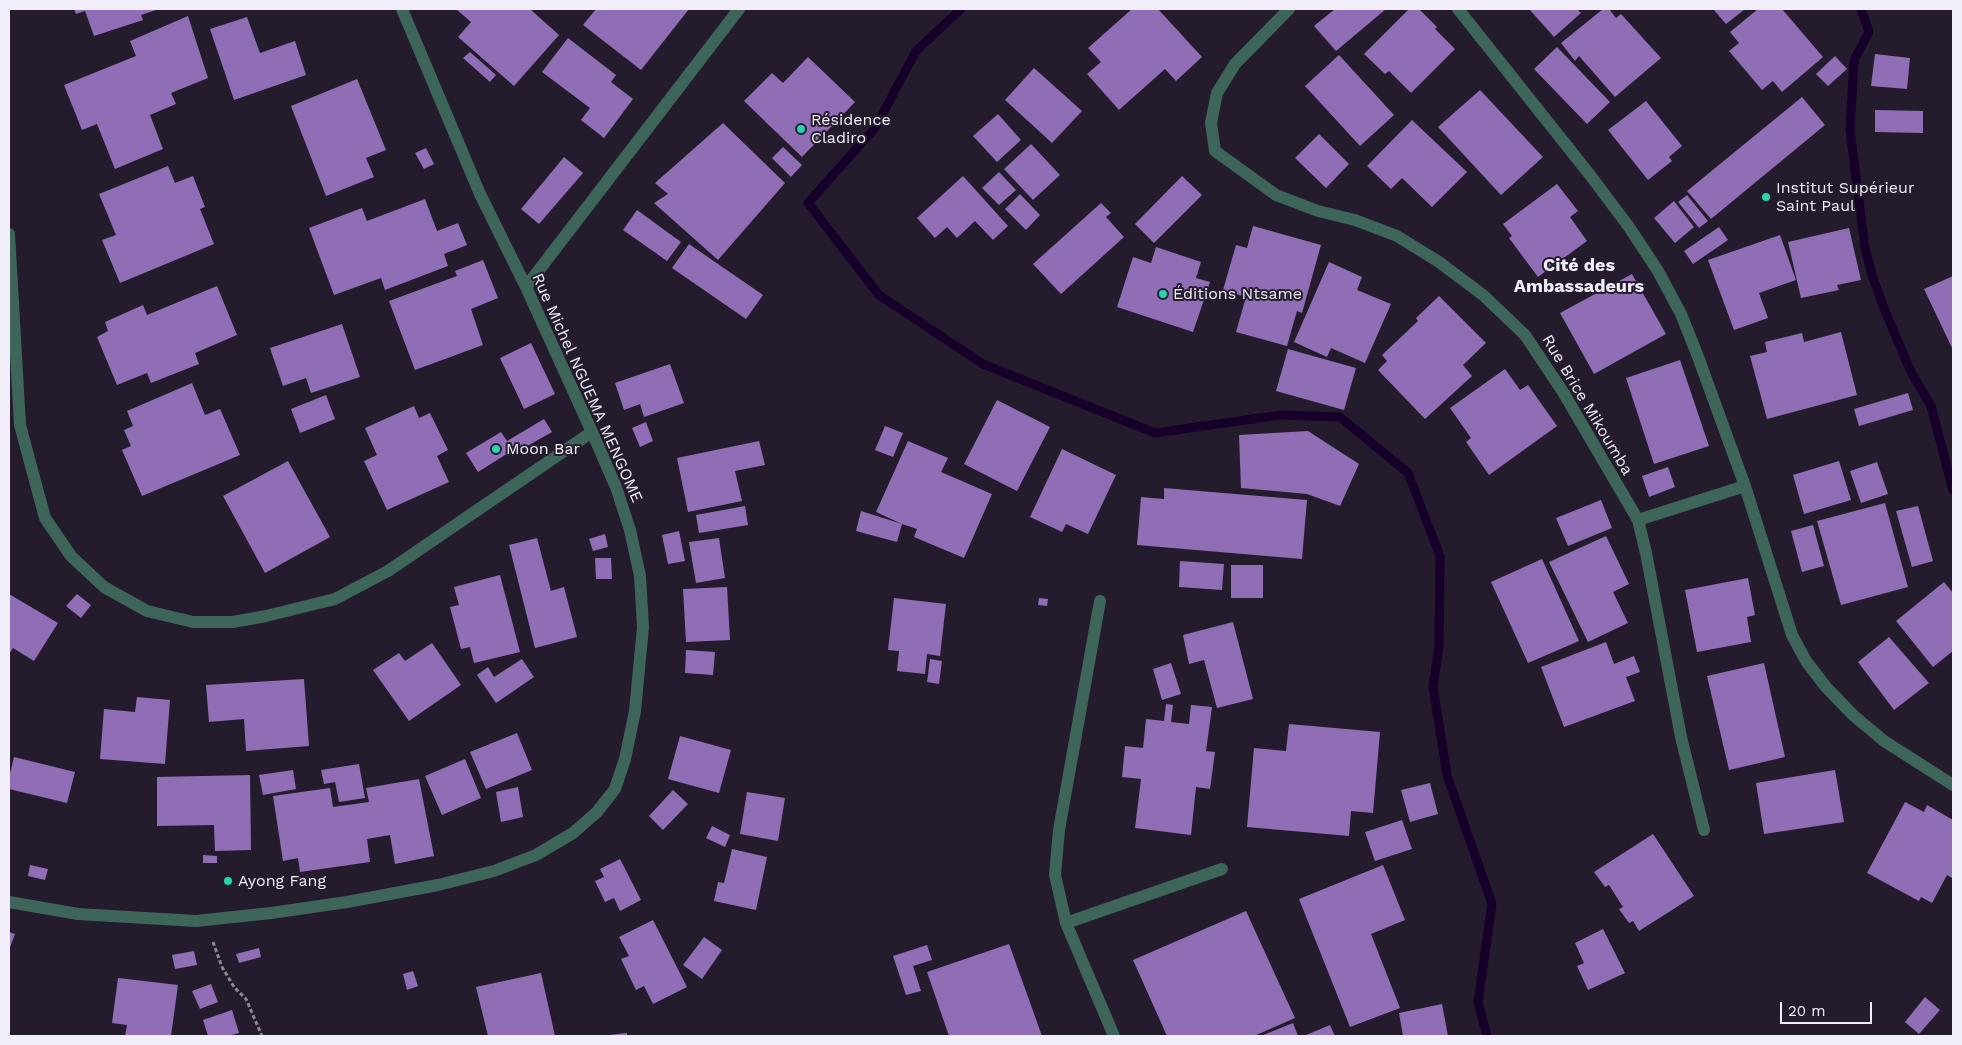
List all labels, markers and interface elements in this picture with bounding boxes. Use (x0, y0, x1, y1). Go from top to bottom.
place label: Résidence Cladiro (811, 110, 891, 148)
marker: Résidence Cladiro (795, 123, 807, 135)
place label: Institut Supérieur Saint Paul (1776, 178, 1914, 216)
marker: Institut Supérieur Saint Paul (1760, 191, 1772, 203)
district label: Cité des Ambassadeurs (1514, 255, 1644, 298)
street label: Rue Michel NGUEMA MENGOME (528, 270, 646, 506)
place label: Éditions Ntsame (1173, 284, 1302, 304)
marker: Éditions Ntsame (1157, 288, 1169, 300)
street label: Rue Brice Mikoumba (1537, 331, 1637, 479)
place label: Moon Bar (506, 439, 580, 459)
marker: Moon Bar (490, 443, 502, 455)
place label: Ayong Fang (238, 871, 326, 891)
marker: Ayong Fang (222, 875, 234, 887)
scale bar (1782, 992, 1874, 1024)
text: 20 m (1788, 1002, 1826, 1020)

